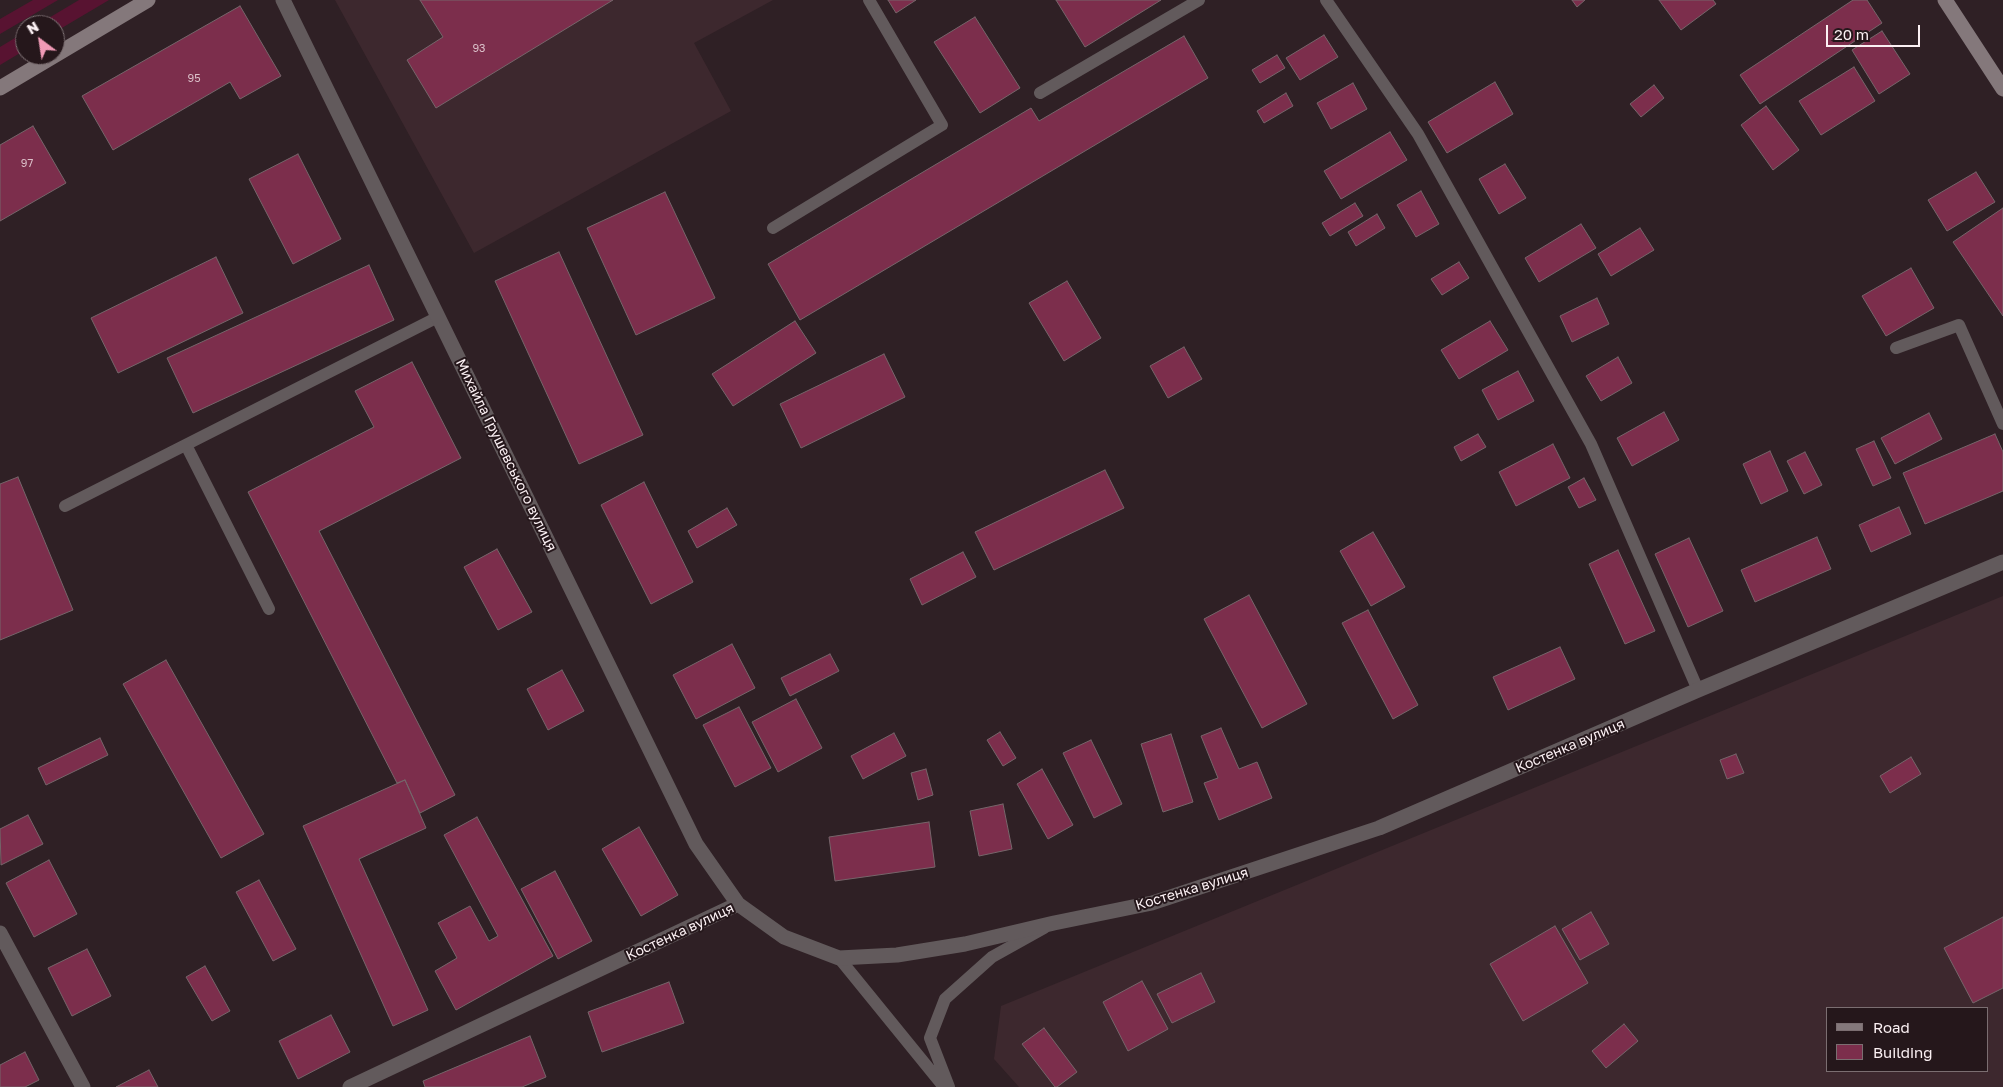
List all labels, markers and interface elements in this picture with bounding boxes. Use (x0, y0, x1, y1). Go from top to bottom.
north arrow (15, 15, 65, 65)
scale bar (1828, 15, 1922, 47)
text: N (24, 18, 41, 38)
text: 20 m (1834, 25, 1869, 43)
house number: 93 (472, 42, 486, 56)
house number: 95 (187, 72, 201, 86)
house number: 97 (21, 157, 33, 171)
street label: Михайла Грушевського вулиця (452, 356, 560, 554)
street label: Костенка вулиця (1513, 715, 1627, 777)
street label: Костенка вулиця (1134, 864, 1250, 914)
street label: Костенка вулиця (623, 900, 737, 964)
legend (1826, 1007, 1988, 1072)
text: Road (1873, 1018, 1910, 1036)
text: Building (1873, 1043, 1933, 1061)

